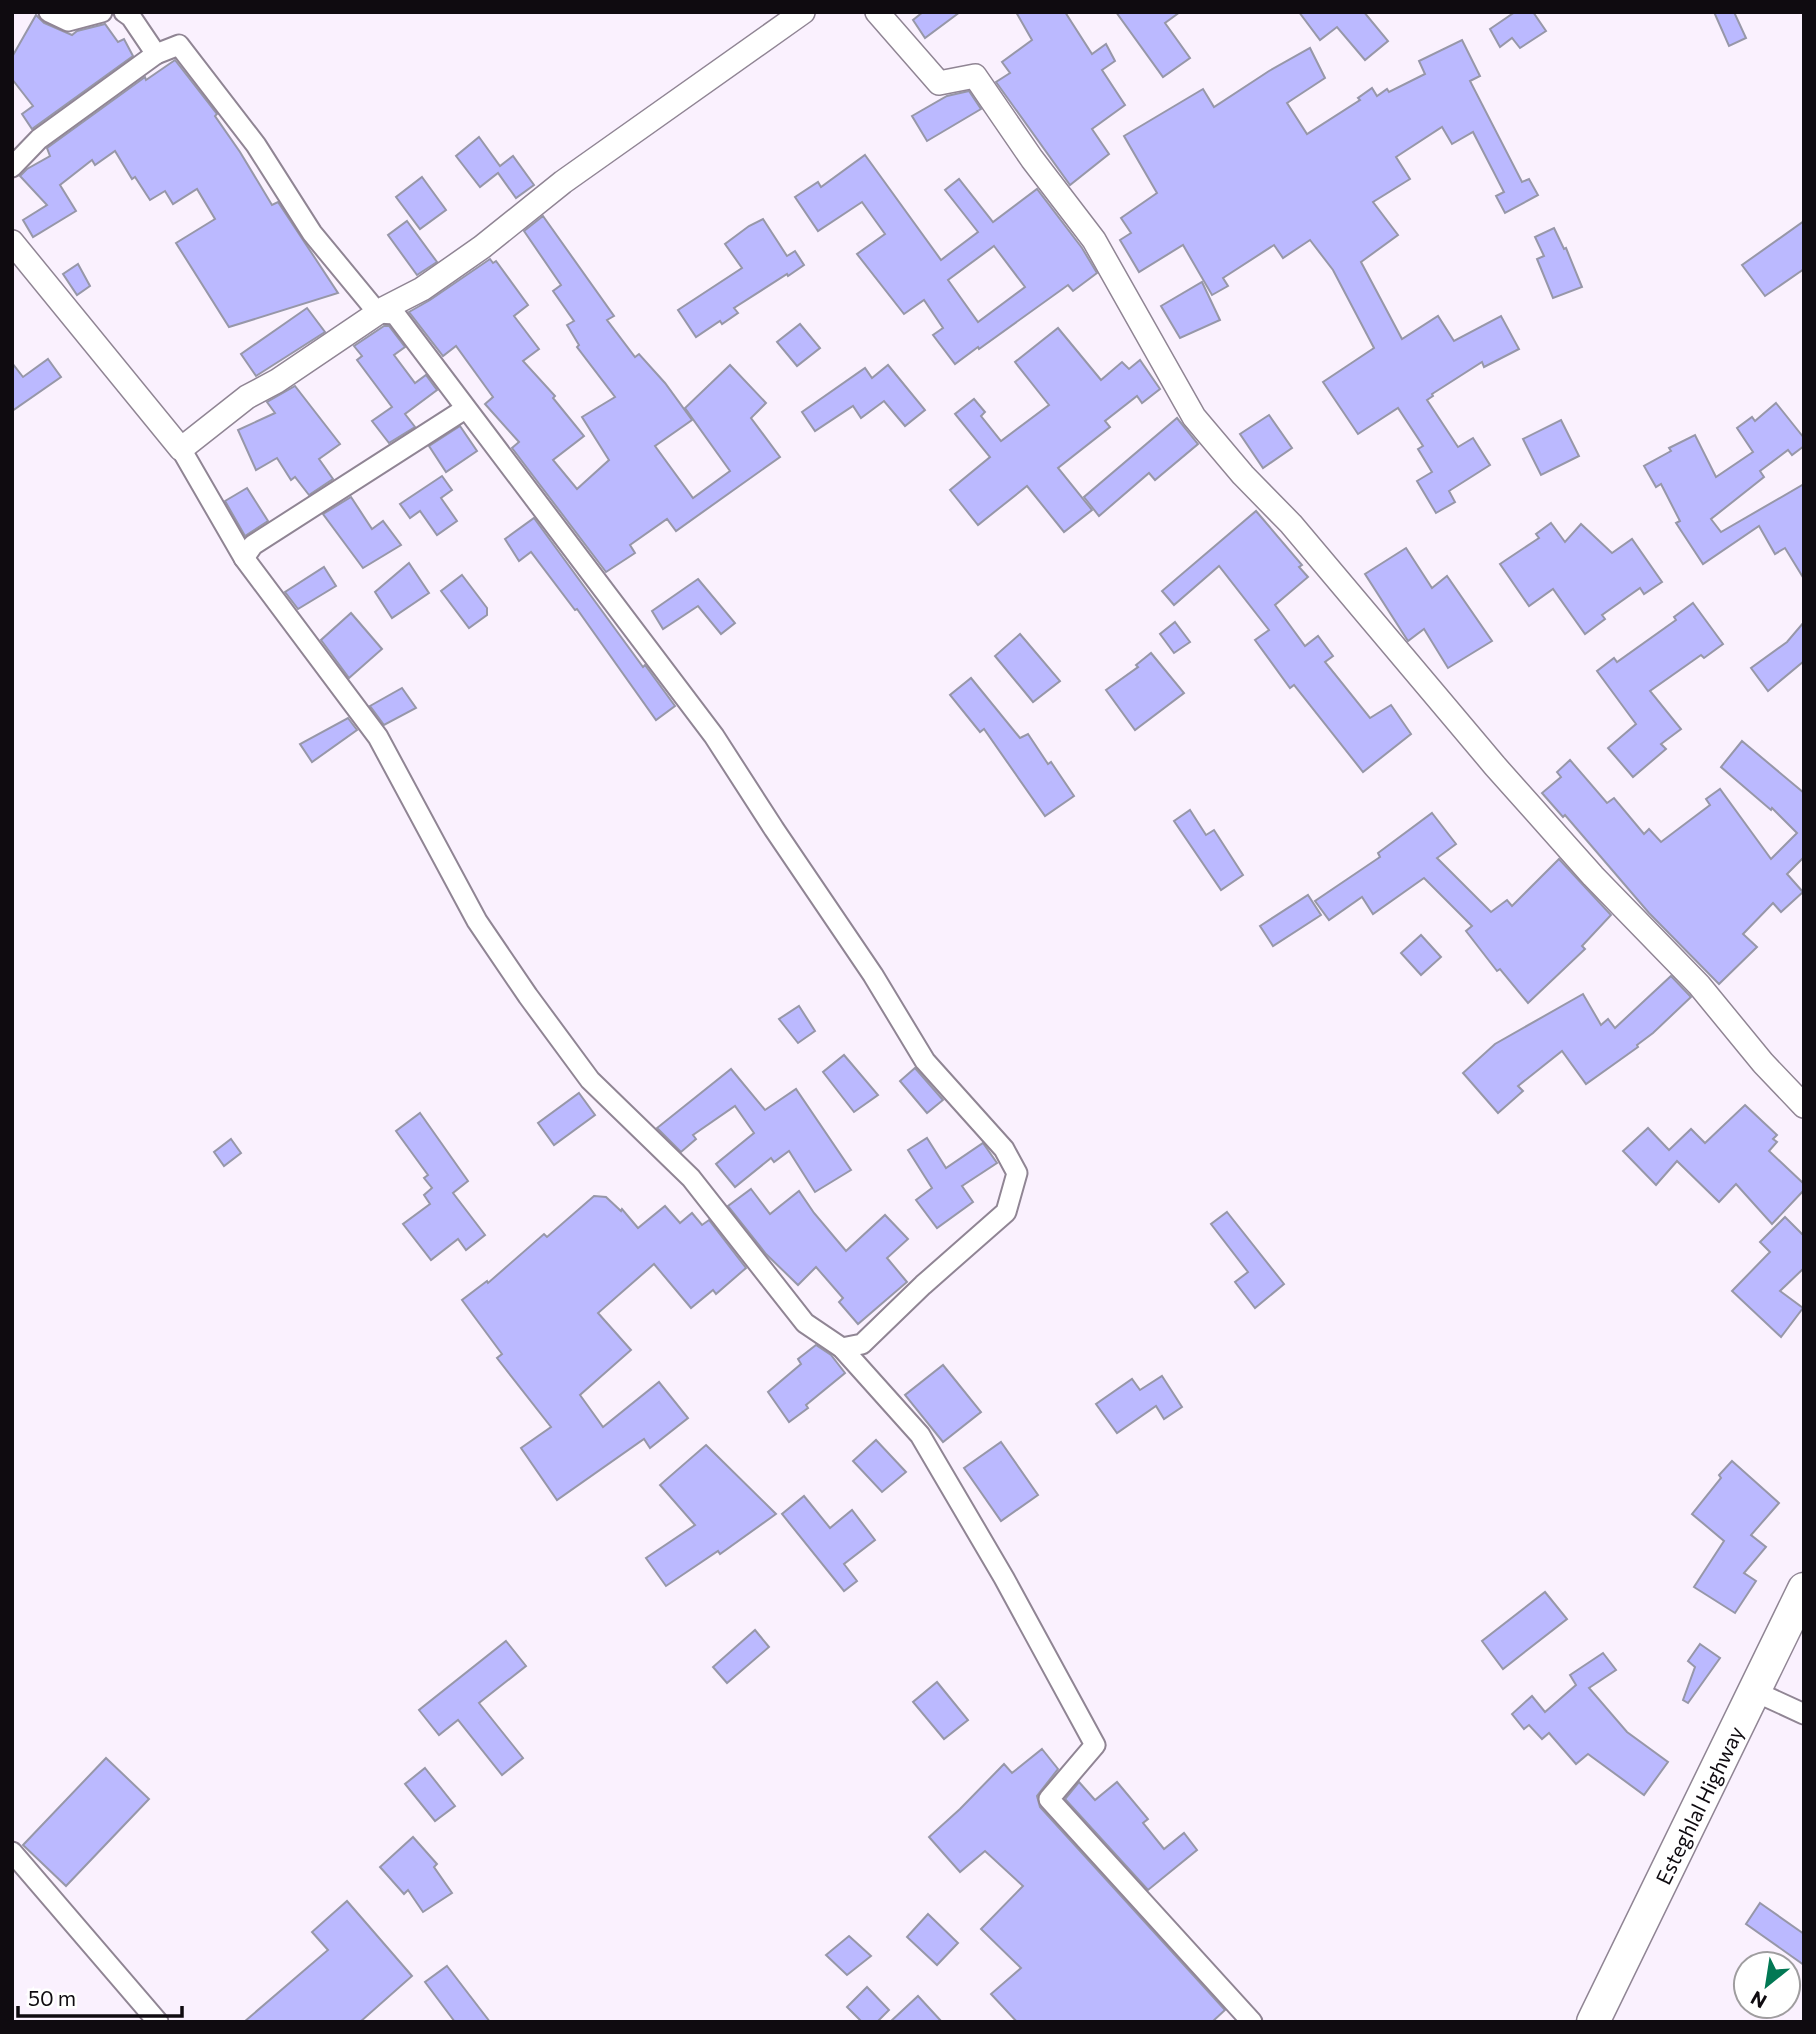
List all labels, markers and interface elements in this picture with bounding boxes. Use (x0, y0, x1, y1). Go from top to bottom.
street label: Esteghlal Highway (1650, 1722, 1748, 1888)
north arrow (1732, 1950, 1802, 2020)
scale bar (18, 1974, 182, 2018)
text: 50 m (28, 1985, 76, 2010)
text: N (1746, 1987, 1770, 2014)

